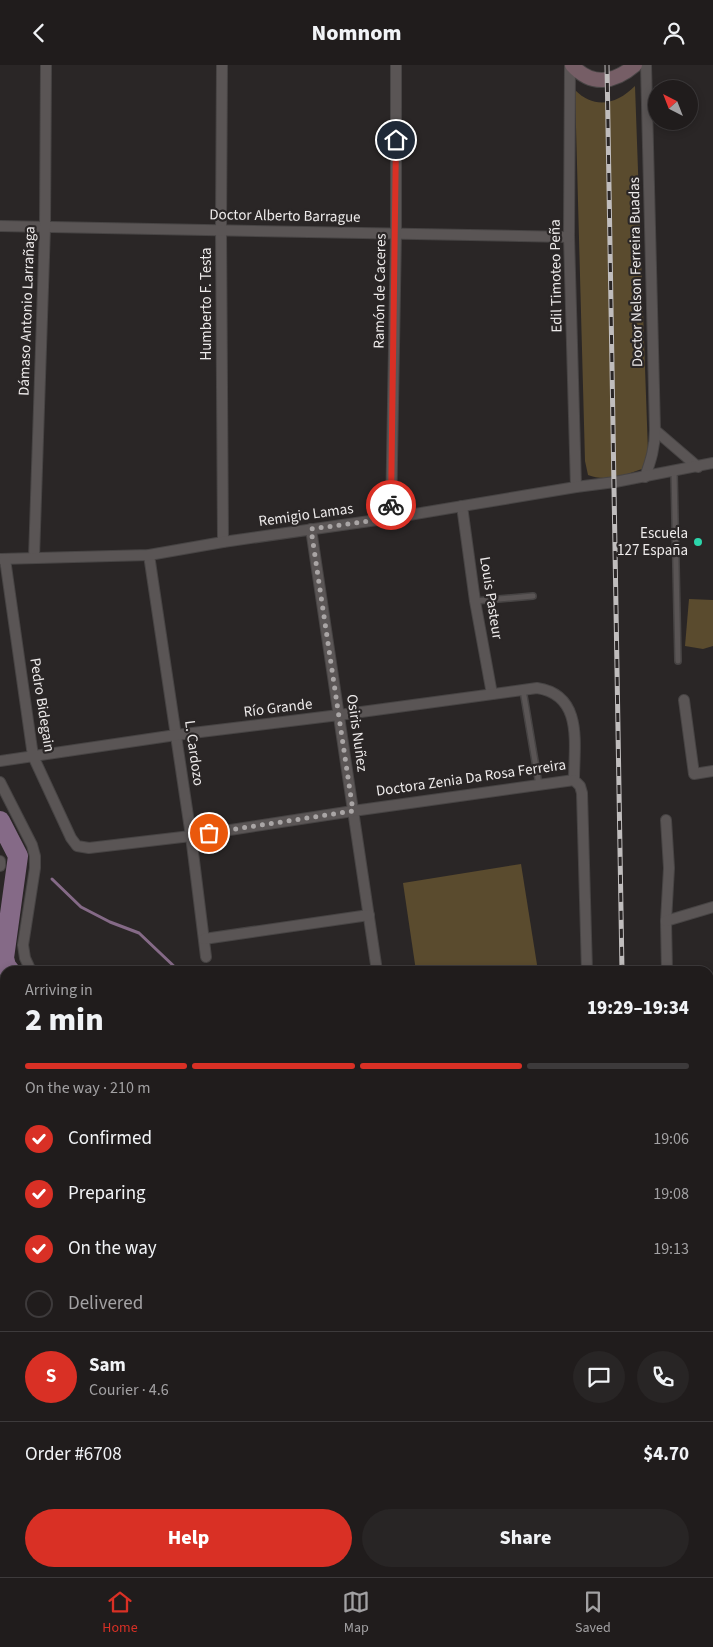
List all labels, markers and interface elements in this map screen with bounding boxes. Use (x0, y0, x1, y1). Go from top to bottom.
text: Nomnom (312, 17, 401, 49)
icon: back (25, 19, 53, 47)
icon: person (660, 19, 688, 47)
north arrow (648, 80, 698, 130)
map controls (648, 80, 698, 130)
pin (375, 119, 417, 161)
icon: home (382, 126, 410, 154)
street label: Doctor Nelson Ferreira Buadas (624, 177, 648, 367)
street label: Doctor Alberto Barrague (209, 204, 361, 228)
street label: Edil Timoteo Peña (545, 219, 567, 333)
street label: Dámaso Antonio Larrañaga (14, 226, 40, 396)
street label: Ramón de Caceres (368, 233, 392, 349)
street label: Humberto F. Testa (196, 247, 217, 361)
courier (366, 480, 416, 530)
icon: bike (377, 491, 405, 519)
street label: Remigio Lamas (257, 498, 355, 532)
place label: Escuela 127 España (617, 523, 688, 561)
marker: Escuela 127 España (692, 536, 704, 548)
street label: Louis Pasteur (474, 555, 508, 642)
street label: Pedro Bidegain (24, 656, 60, 754)
street label: Río Grande (242, 693, 314, 723)
street label: Osiris Nuñez (341, 693, 373, 773)
street label: L. Cardozo (179, 719, 209, 787)
street label: Doctora Zenia Da Rosa Ferreira (375, 754, 567, 802)
pin (188, 812, 230, 854)
icon: bag (195, 819, 223, 847)
text: Arriving in (25, 979, 93, 1001)
text: 19:29–19:34 (587, 995, 689, 1022)
text: 2 min (25, 997, 104, 1043)
text: On the way · 210 m (25, 1077, 150, 1099)
icon: check (25, 1125, 53, 1153)
text: Confirmed (68, 1125, 152, 1152)
text: 19:06 (653, 1128, 689, 1150)
icon: check (25, 1180, 53, 1208)
text: Preparing (68, 1180, 146, 1207)
text: 19:08 (653, 1183, 689, 1205)
icon: check (25, 1235, 53, 1263)
text: On the way (68, 1235, 157, 1262)
text: 19:13 (653, 1238, 689, 1260)
text: Delivered (68, 1290, 143, 1317)
button: chat (573, 1351, 625, 1403)
button: phone (637, 1351, 689, 1403)
text: Sam (89, 1352, 126, 1379)
text: S (46, 1363, 56, 1390)
text: Courier · 4.6 (89, 1379, 169, 1401)
text: Order #6708 (25, 1441, 122, 1468)
text: $4.70 (643, 1441, 689, 1468)
button: Help (25, 1509, 352, 1567)
button: Share (362, 1509, 689, 1567)
tab: Home (102, 1588, 138, 1638)
tab: Map (342, 1588, 370, 1638)
tab: Saved (575, 1588, 611, 1638)

